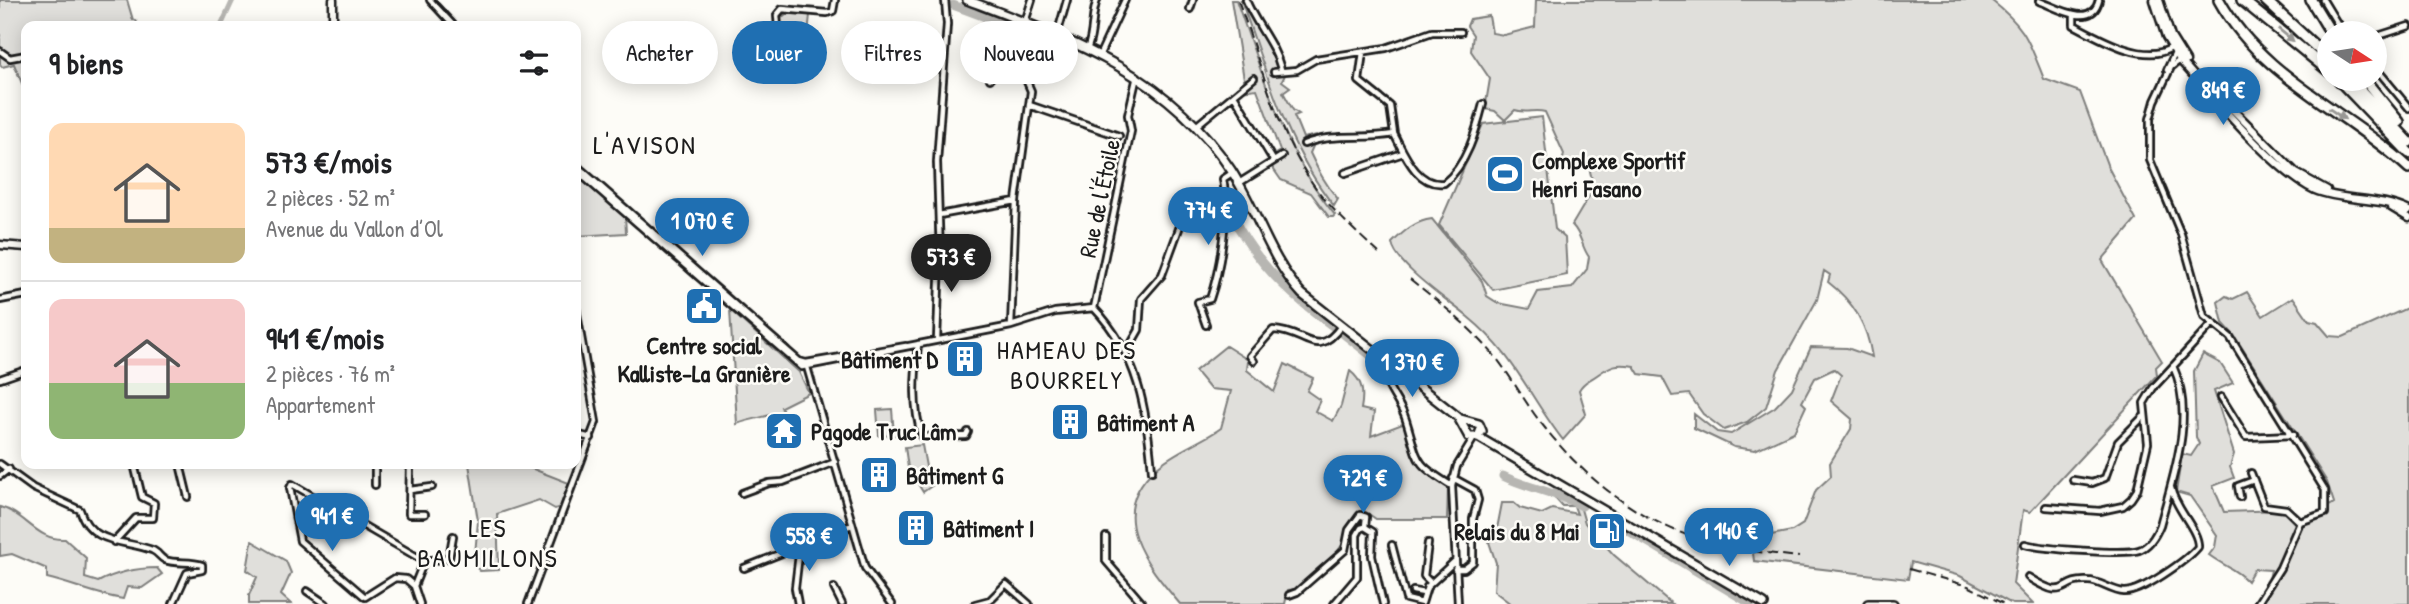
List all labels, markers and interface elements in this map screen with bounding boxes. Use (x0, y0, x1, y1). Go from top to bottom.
chip: Acheter (602, 21, 718, 84)
chip: Louer (732, 21, 827, 84)
chip: Filtres (841, 21, 946, 84)
chip: Nouveau (960, 21, 1078, 84)
north arrow (2317, 21, 2387, 91)
map controls (2317, 21, 2387, 91)
one-way arrow (2277, 27, 2295, 42)
text: 9 biens (49, 43, 123, 83)
icon: filters (515, 44, 553, 82)
pin: 849 € (2174, 68, 2272, 127)
text: 849 € (2201, 74, 2245, 105)
one-way arrow (2328, 107, 2347, 120)
district label: L'AVISON (593, 127, 697, 162)
street label: Rue de l'Étoile (1071, 135, 1127, 260)
text: 573 €/mois (266, 142, 392, 182)
place label: Complexe Sportif Henri Fasano (1532, 144, 1686, 204)
icon: home (105, 151, 189, 235)
sports icon: Complexe Sportif Henri Fasano (1484, 153, 1526, 195)
text: 2 pièces · 52 m² (266, 182, 395, 213)
pin: 774 € (1159, 188, 1257, 247)
text: 774 € (1184, 194, 1232, 225)
pin: 1 070 € (637, 198, 767, 258)
text: 1 070 € (671, 205, 733, 236)
text: Avenue du Vallon d’Ol (266, 213, 443, 244)
pin: 573 € (902, 234, 1000, 294)
text: 573 € (927, 241, 975, 272)
public building icon: Centre social Kalliste-La Granière (683, 285, 725, 327)
text: 941 €/mois (266, 318, 384, 358)
icon: home (105, 327, 189, 411)
place label: Centre social Kalliste-La Granière (617, 329, 791, 389)
district label: HAMEAU DES BOURRELY (997, 332, 1137, 397)
building icon: Bâtiment D (944, 338, 986, 380)
pin: 1 370 € (1347, 340, 1477, 399)
place label: Bâtiment D (841, 343, 939, 375)
text: 1 370 € (1381, 346, 1443, 377)
text: 2 pièces · 76 m² (266, 358, 395, 389)
text: Appartement (266, 389, 375, 420)
building icon: Bâtiment A (1049, 401, 1091, 443)
place label: Bâtiment A (1097, 406, 1195, 438)
temple icon: Pagode Truc Lâm (763, 410, 805, 452)
place label: Pagode Truc Lâm (811, 415, 956, 448)
building icon: Bâtiment G (858, 454, 900, 496)
pin: 729 € (1314, 456, 1412, 515)
place label: Bâtiment G (906, 459, 1004, 491)
text: 729 € (1340, 462, 1386, 493)
pin: 941 € (283, 494, 381, 553)
text: 941 € (311, 500, 353, 531)
building icon: Bâtiment I (895, 507, 937, 549)
pin: 1 140 € (1664, 508, 1794, 568)
district label: LES BAUMILLONS (417, 510, 559, 575)
fuel station icon: Relais du 8 Mai (1586, 510, 1628, 552)
place label: Bâtiment I (943, 512, 1034, 544)
pin: 558 € (760, 514, 858, 573)
place label: Relais du 8 Mai (1454, 515, 1580, 547)
text: 1 140 € (1700, 515, 1758, 546)
text: 558 € (786, 520, 832, 551)

